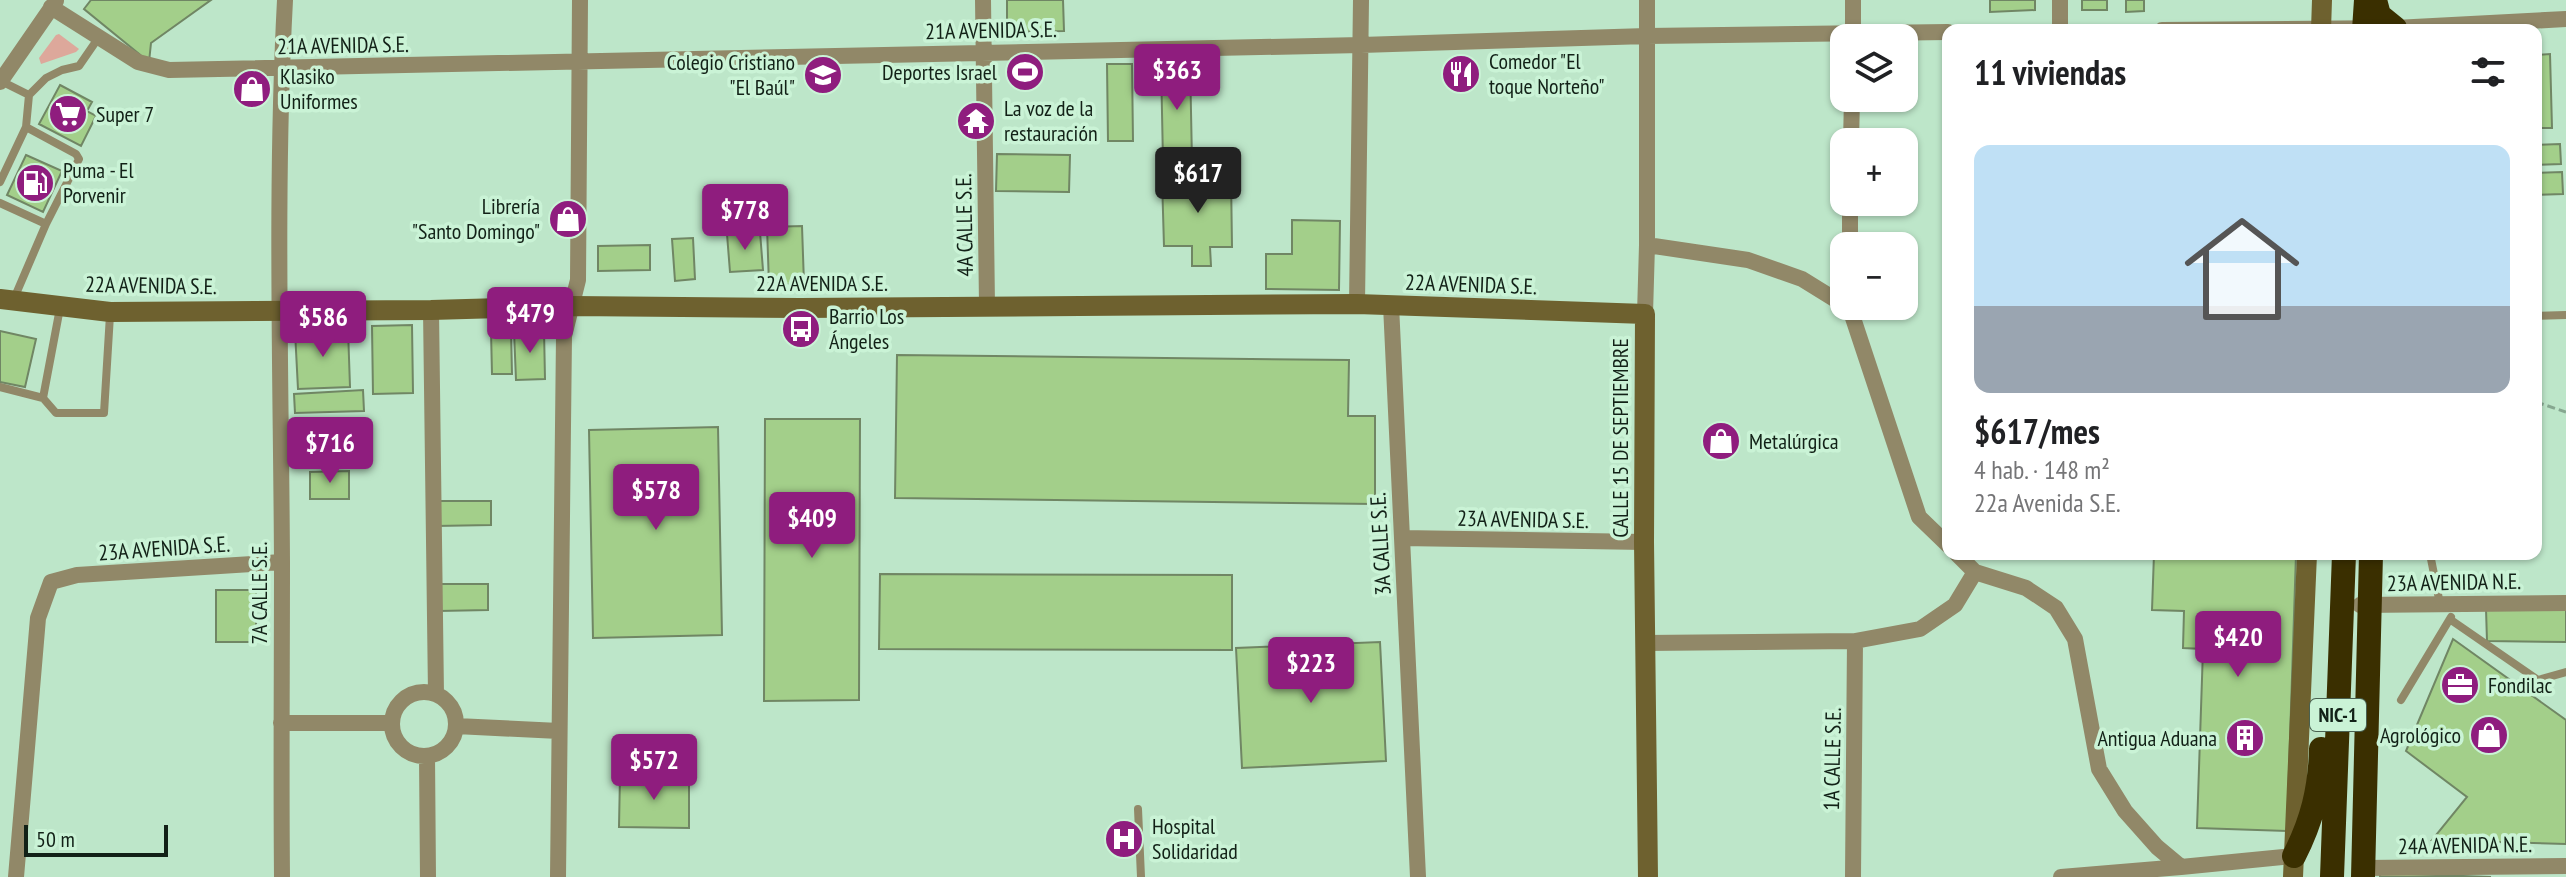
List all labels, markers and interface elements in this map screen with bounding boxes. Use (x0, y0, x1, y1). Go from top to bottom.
street label: 21A AVENIDA S.E. (925, 15, 1057, 45)
map controls (1830, 24, 1918, 320)
button: layers (1830, 24, 1918, 112)
street label: 21A AVENIDA S.E. (277, 30, 409, 60)
pin: $363 (1130, 44, 1224, 112)
place label: Comedor "El toque Norteño" (1489, 47, 1604, 100)
place label: Colegio Cristiano "El Baúl" (667, 48, 795, 101)
text: 11 viviendas (1974, 50, 2126, 94)
icon: filters (2466, 50, 2510, 94)
sports icon: Deportes Israel (1004, 51, 1046, 93)
text: $363 (1152, 53, 1202, 86)
restaurant icon: Comedor "El toque Norteño" (1440, 53, 1482, 95)
school or university icon: Colegio Cristiano "El Baúl" (802, 54, 844, 96)
place label: Deportes Israel (882, 58, 998, 86)
place label: Klasiko Uniformes (280, 62, 358, 115)
shop icon: Klasiko Uniformes (231, 68, 273, 110)
supermarket icon: Super 7 (47, 93, 89, 135)
place label: La voz de la restauración (1004, 94, 1098, 147)
place label: Super 7 (96, 100, 154, 128)
temple icon: La voz de la restauración (955, 100, 997, 142)
button: + (1830, 128, 1918, 216)
pin: $617 (1151, 147, 1245, 215)
place label: Puma - El Porvenir (63, 156, 134, 209)
text: $617 (1173, 156, 1223, 189)
fuel station icon: Puma - El Porvenir (14, 162, 56, 204)
street label: 4A CALLE S.E. (949, 173, 979, 277)
pin: $778 (698, 184, 792, 252)
place label: Librería "Santo Domingo" (412, 192, 540, 245)
text: $778 (720, 193, 770, 226)
icon: home (2170, 197, 2314, 341)
shop icon: Librería "Santo Domingo" (547, 198, 589, 240)
button: − (1830, 232, 1918, 320)
street label: 22A AVENIDA S.E. (1405, 268, 1537, 300)
street label: 22A AVENIDA S.E. (756, 269, 888, 297)
street label: 22A AVENIDA S.E. (85, 270, 217, 300)
pin: $479 (483, 287, 577, 355)
pin: $586 (276, 291, 370, 359)
text: $479 (505, 296, 555, 329)
text: $586 (298, 300, 348, 333)
place label: Barrio Los Ángeles (829, 302, 904, 355)
bus stop icon: Barrio Los Ángeles (780, 308, 822, 350)
street label: CALLE 15 DE SEPTIEMBRE (1606, 338, 1634, 538)
text: $617/mes (1974, 409, 2100, 453)
pin: $716 (283, 417, 377, 485)
shop icon: Metalúrgica (1700, 420, 1742, 462)
text: $716 (305, 426, 355, 459)
place label: Metalúrgica (1749, 427, 1839, 455)
text: 4 hab. · 148 m² (1974, 453, 2110, 486)
pin: $578 (609, 464, 703, 532)
text: $578 (631, 473, 681, 506)
text: 22a Avenida S.E. (1974, 486, 2121, 519)
pin: $409 (765, 492, 859, 560)
street label: 3A CALLE S.E. (1363, 492, 1397, 596)
text: $409 (787, 501, 837, 534)
street label: 23A AVENIDA S.E. (1457, 504, 1589, 534)
street label: 23A AVENIDA S.E. (97, 529, 231, 567)
street label: 7A CALLE S.E. (245, 541, 273, 644)
street label: 23A AVENIDA N.E. (2387, 567, 2521, 597)
pin: $420 (2191, 611, 2285, 679)
text: $420 (2213, 620, 2263, 653)
pin: $223 (1264, 637, 1358, 705)
text: $223 (1286, 646, 1336, 679)
office icon: Fondilac (2439, 664, 2481, 706)
place label: Fondilac (2488, 671, 2552, 699)
road number: NIC-1 (2310, 699, 2366, 731)
street label: 1A CALLE S.E. (1817, 707, 1847, 811)
shop icon: Agrológico (2468, 714, 2510, 756)
building icon: Antigua Aduana (2224, 717, 2266, 759)
place label: Agrológico (2380, 721, 2461, 749)
place label: Antigua Aduana (2097, 724, 2217, 752)
pin: $572 (607, 734, 701, 802)
text: $572 (629, 743, 679, 776)
place label: Hospital Solidaridad (1152, 812, 1238, 865)
hospital icon: Hospital Solidaridad (1103, 818, 1145, 860)
scale bar (24, 821, 168, 857)
text: 50 m (36, 825, 75, 853)
street label: 24A AVENIDA N.E. (2398, 830, 2532, 860)

